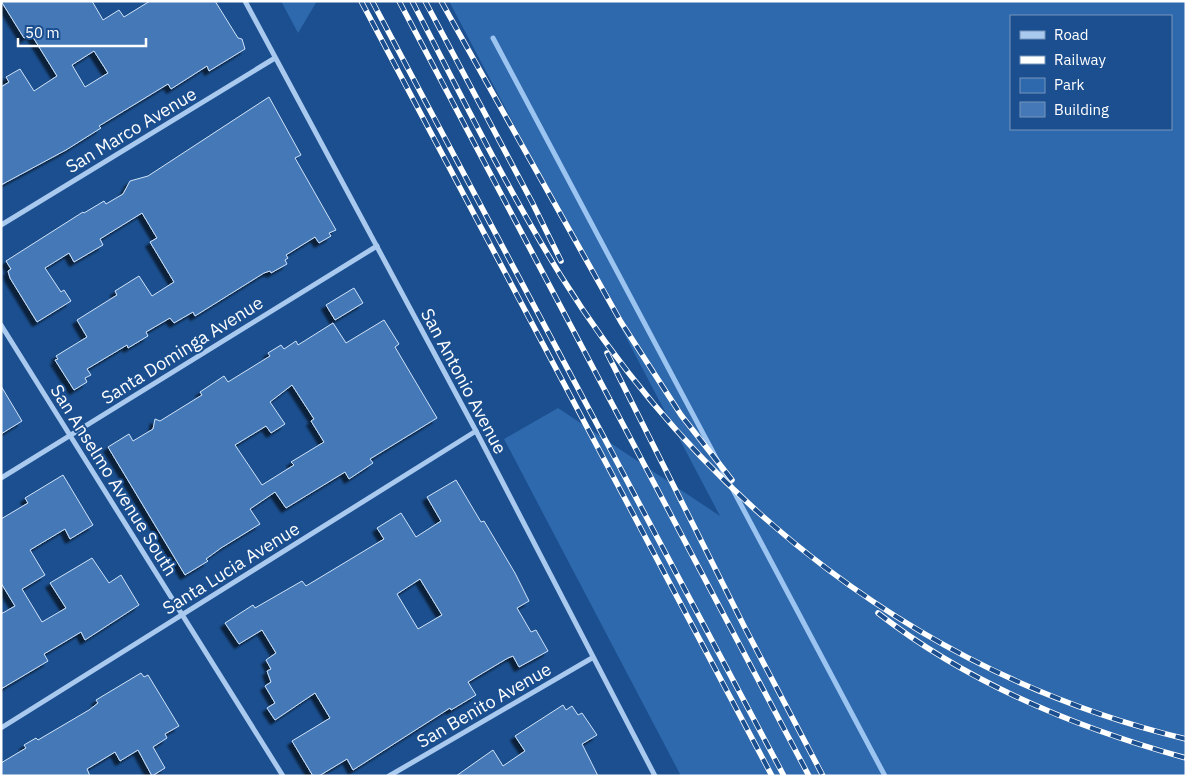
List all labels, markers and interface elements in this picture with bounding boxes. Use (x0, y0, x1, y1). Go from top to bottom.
scale bar (18, 15, 145, 47)
legend (1010, 15, 1172, 130)
text: 50 m (25, 23, 60, 42)
text: Road (1054, 25, 1089, 44)
text: Railway (1054, 50, 1107, 69)
text: Park (1054, 75, 1084, 94)
street label: San Marco Avenue (61, 82, 201, 178)
text: Building (1054, 100, 1109, 119)
street label: Santa Dominga Avenue (97, 291, 267, 409)
street label: San Antonio Avenue (416, 304, 512, 458)
street label: San Anselmo Avenue South (46, 380, 182, 580)
street label: Santa Lucia Avenue (158, 517, 304, 619)
street label: San Benito Avenue (413, 657, 555, 753)

